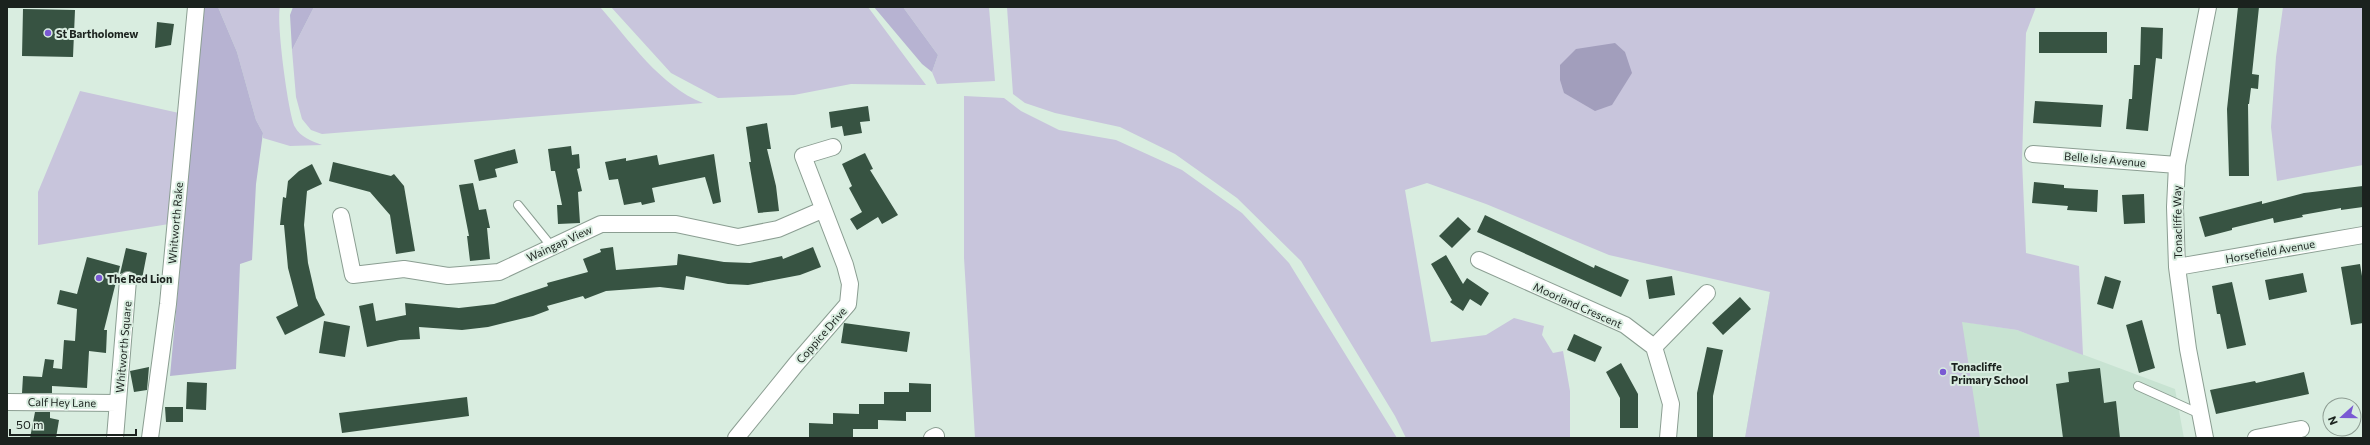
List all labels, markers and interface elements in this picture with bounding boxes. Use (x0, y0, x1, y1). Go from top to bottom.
place label: St Bartholomew (56, 27, 138, 40)
marker: St Bartholomew (43, 28, 53, 38)
street label: Belle Isle Avenue (2064, 149, 2147, 169)
street label: Whitworth Rake (165, 181, 185, 264)
street label: Tonacliffe Way (2170, 185, 2184, 259)
street label: Waingap View (524, 222, 594, 264)
street label: Horsefield Avenue (2224, 237, 2316, 265)
place label: The Red Lion (107, 272, 172, 285)
marker: The Red Lion (94, 273, 104, 283)
street label: Moorland Crescent (1532, 280, 1625, 331)
street label: Whitworth Square (113, 300, 134, 393)
street label: Coppice Drive (793, 304, 849, 366)
place label: Tonacliffe Primary School (1951, 360, 2028, 386)
marker: Tonacliffe Primary School (1938, 367, 1948, 377)
street label: Calf Hey Lane (28, 395, 96, 409)
north arrow (2322, 397, 2362, 437)
scale bar (10, 411, 136, 437)
text: N (2325, 415, 2340, 427)
text: 50 m (16, 417, 44, 431)

